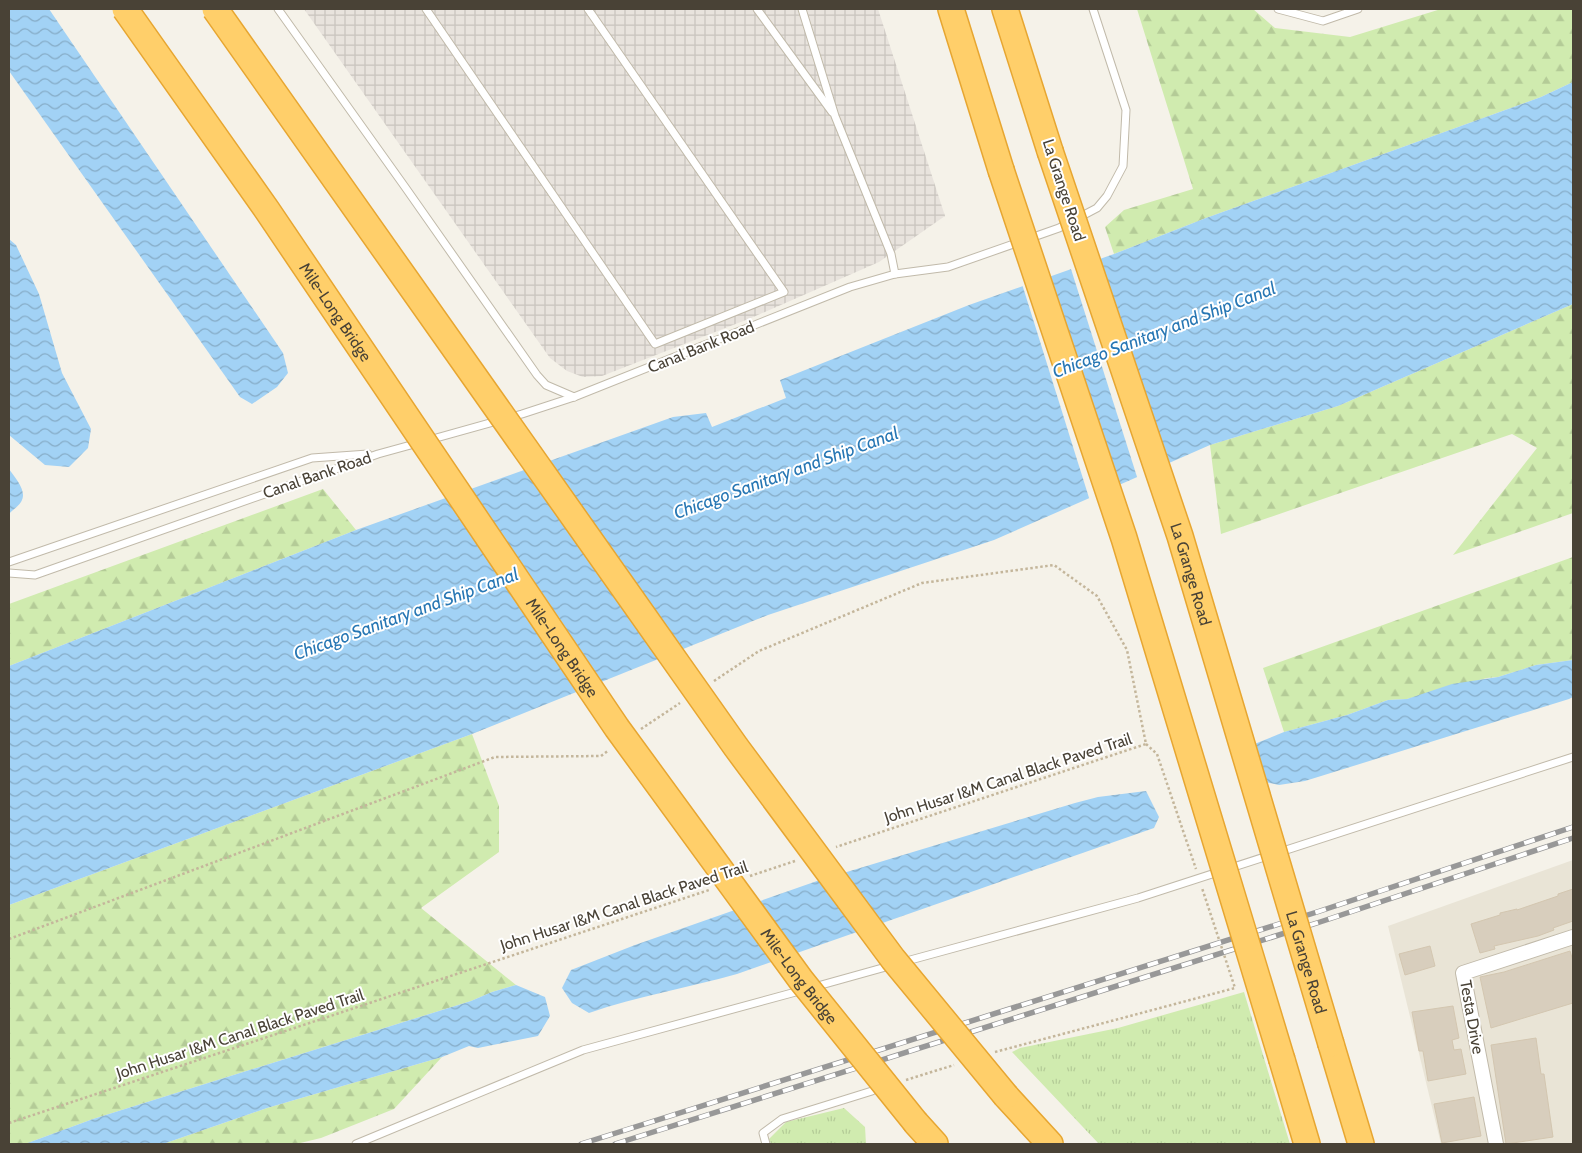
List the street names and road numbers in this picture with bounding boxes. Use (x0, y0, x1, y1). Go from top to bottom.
street label: La Grange Road (1039, 137, 1089, 243)
street label: Mile-Long Bridge (296, 259, 376, 365)
street label: Canal Bank Road (645, 317, 757, 377)
street label: Canal Bank Road (260, 448, 374, 502)
street label: La Grange Road (1167, 520, 1216, 628)
street label: Mile-Long Bridge (522, 594, 603, 700)
street label: John Husar I&M Canal Black Paved Trail (881, 729, 1134, 827)
street label: John Husar I&M Canal Black Paved Trail (497, 857, 750, 955)
street label: La Grange Road (1282, 909, 1331, 1016)
street label: Mile-Long Bridge (757, 924, 842, 1027)
street label: Testa Drive (1456, 979, 1488, 1055)
street label: John Husar I&M Canal Black Paved Trail (113, 985, 366, 1083)

